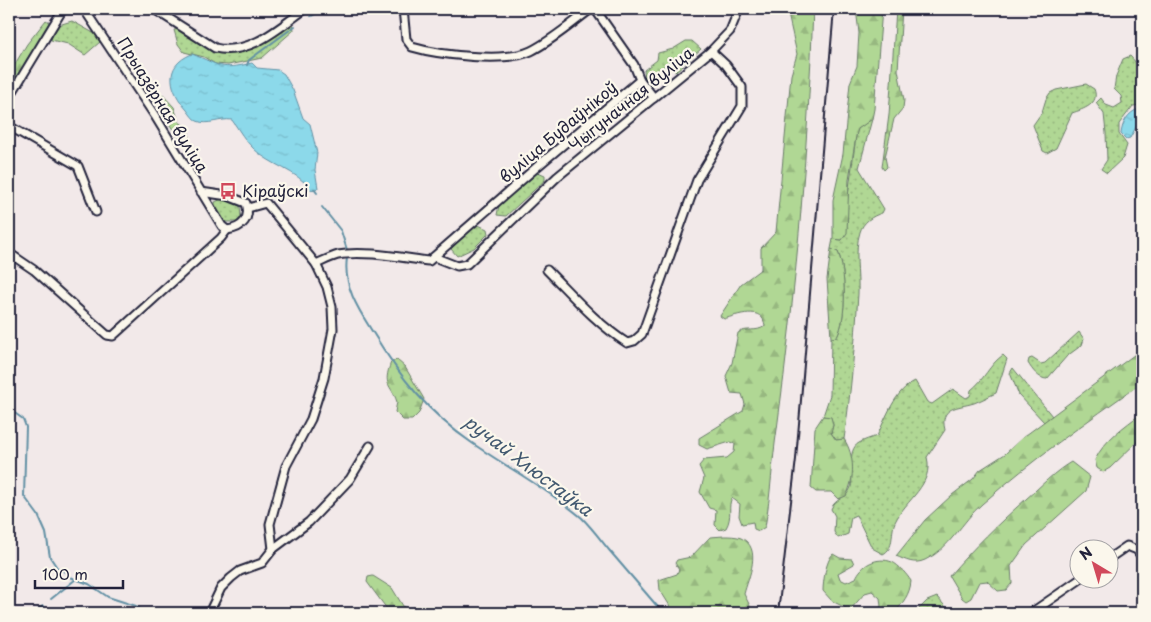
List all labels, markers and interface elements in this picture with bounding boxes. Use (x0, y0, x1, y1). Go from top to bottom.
street label: Прыазёрная вуліца (112, 32, 215, 177)
street label: Чыгуначная вуліца (563, 40, 698, 156)
street label: вуліца Будаўнікоў (493, 75, 622, 188)
place label: Кіраўскі (242, 178, 309, 202)
bus stop icon: Кіраўскі (218, 181, 238, 201)
water label: ручай Хлюстаўка (459, 407, 599, 523)
north arrow (1068, 540, 1118, 590)
text: N (1075, 542, 1097, 565)
scale bar (35, 557, 122, 589)
text: 100 m (42, 562, 88, 585)

